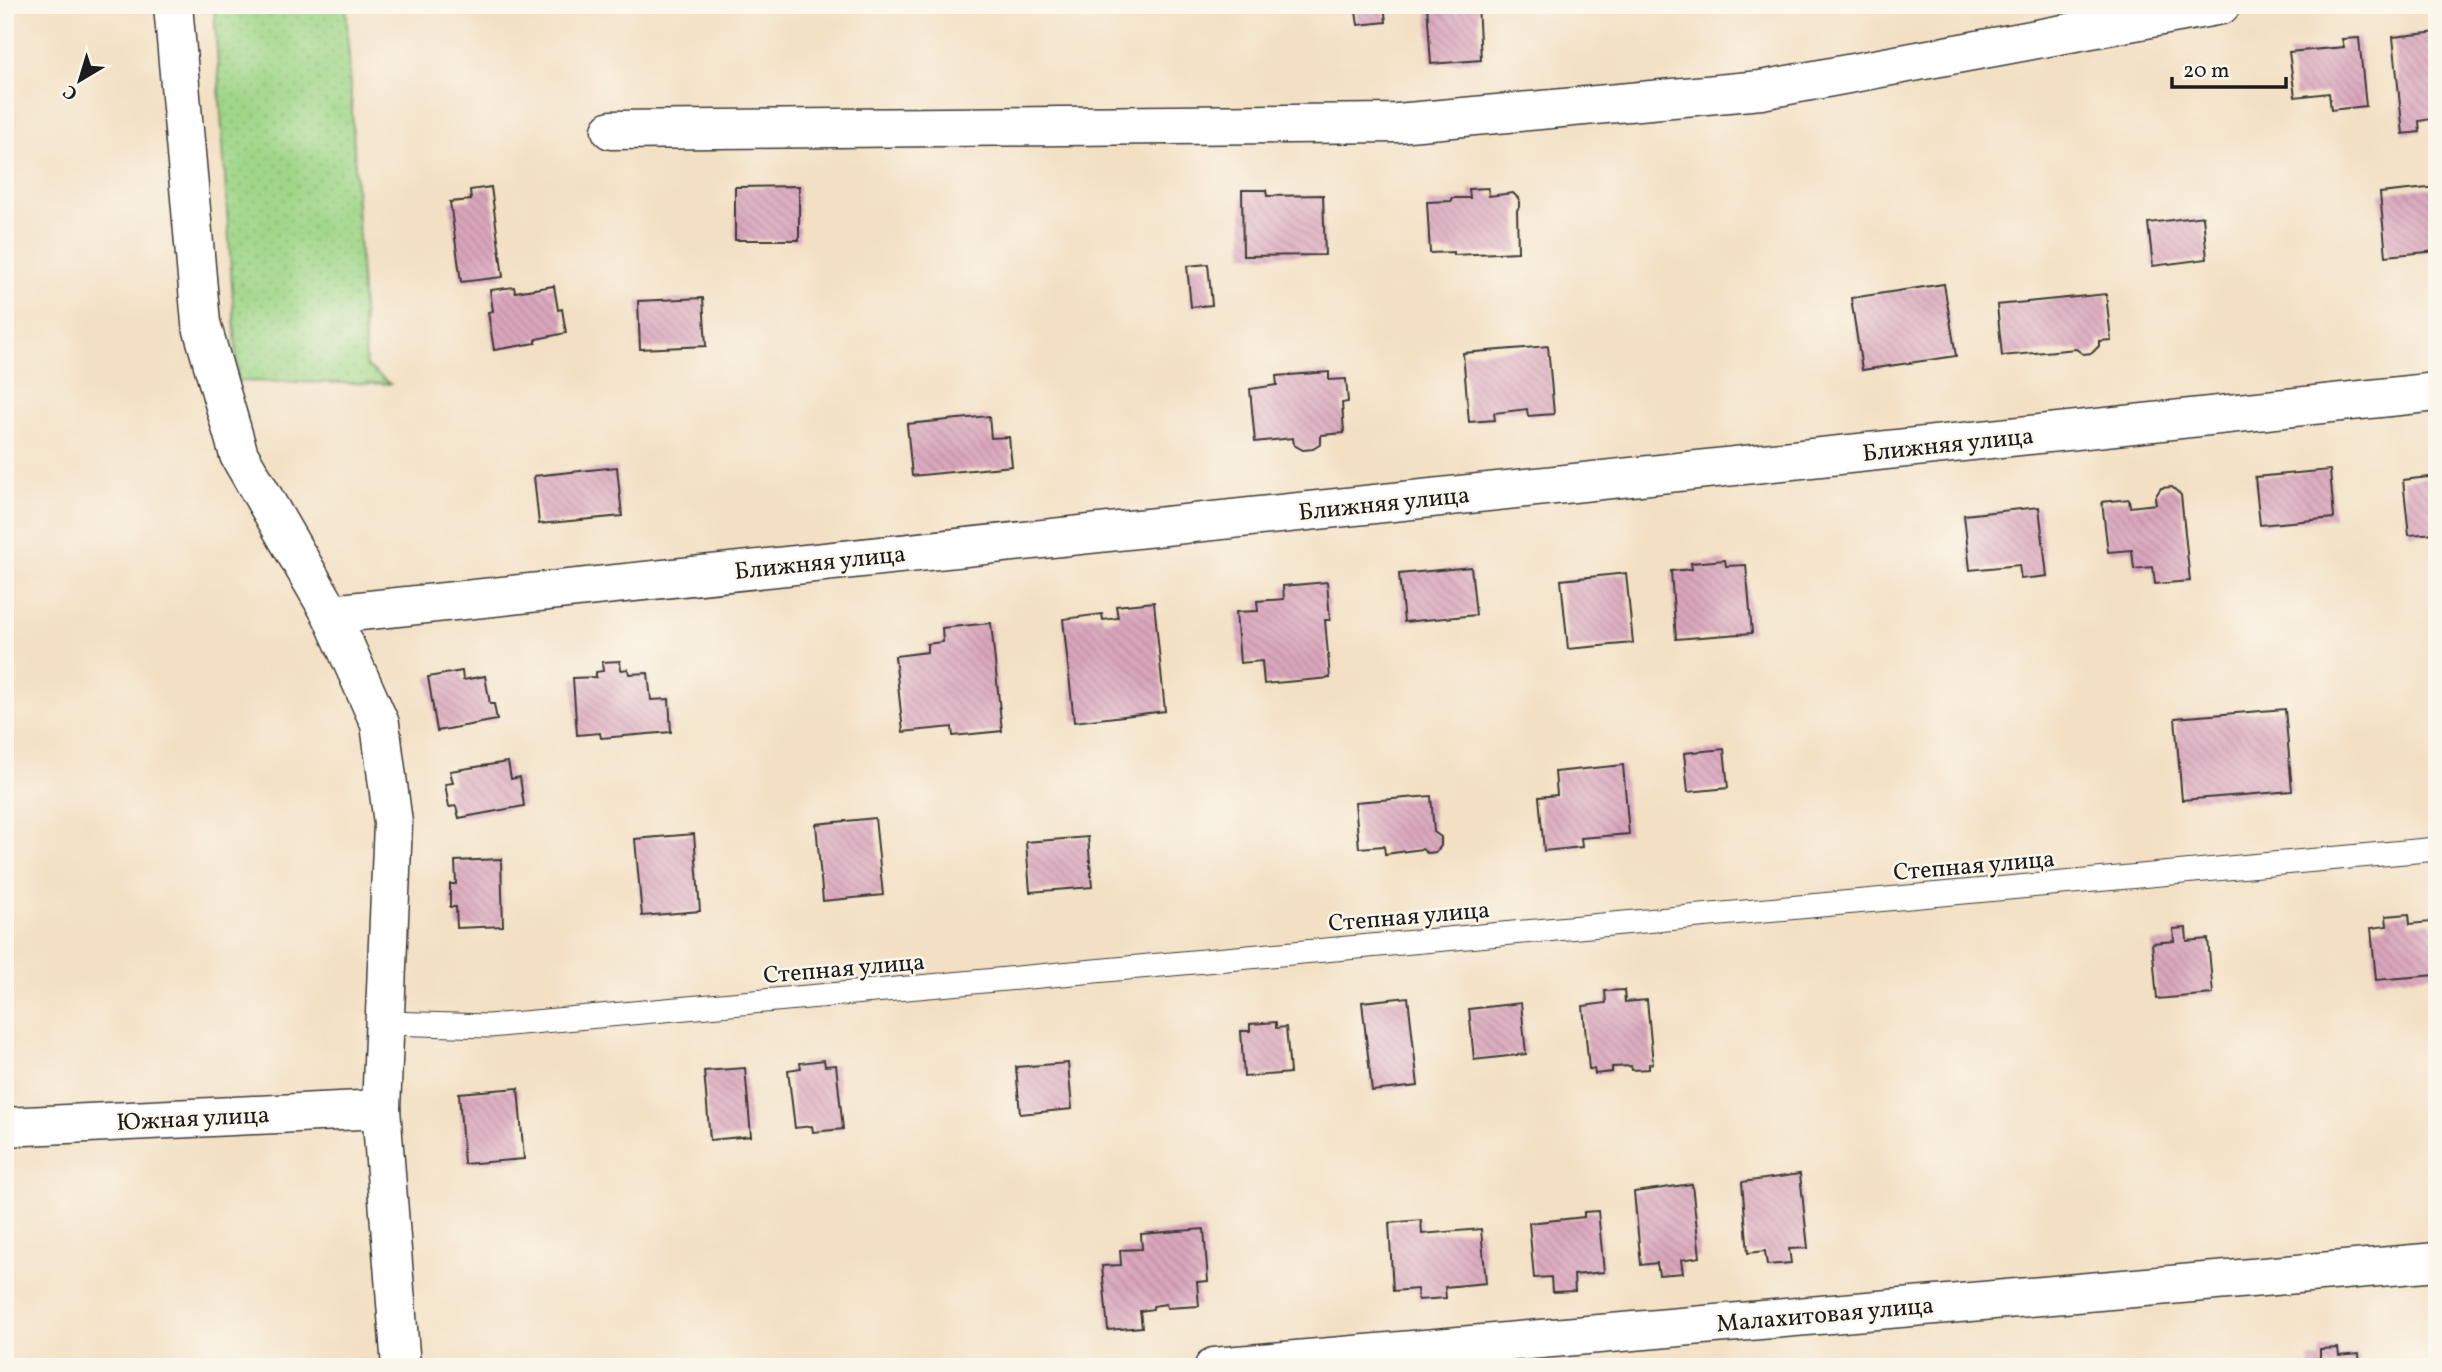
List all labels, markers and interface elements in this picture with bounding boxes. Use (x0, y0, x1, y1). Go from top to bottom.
north arrow (46, 46, 116, 116)
scale bar (2172, 46, 2286, 90)
text: 20 m (2183, 57, 2229, 86)
text: С (58, 78, 84, 106)
street label: Ближняя улица (1861, 420, 2036, 472)
street label: Ближняя улица (1297, 479, 1472, 531)
street label: Ближняя улица (733, 538, 908, 590)
street label: Степная улица (1892, 843, 2056, 891)
street label: Степная улица (1327, 894, 1491, 942)
street label: Степная улица (762, 946, 926, 994)
street label: Южная улица (116, 1099, 271, 1141)
street label: Малахитовая улица (1715, 1290, 1935, 1342)

